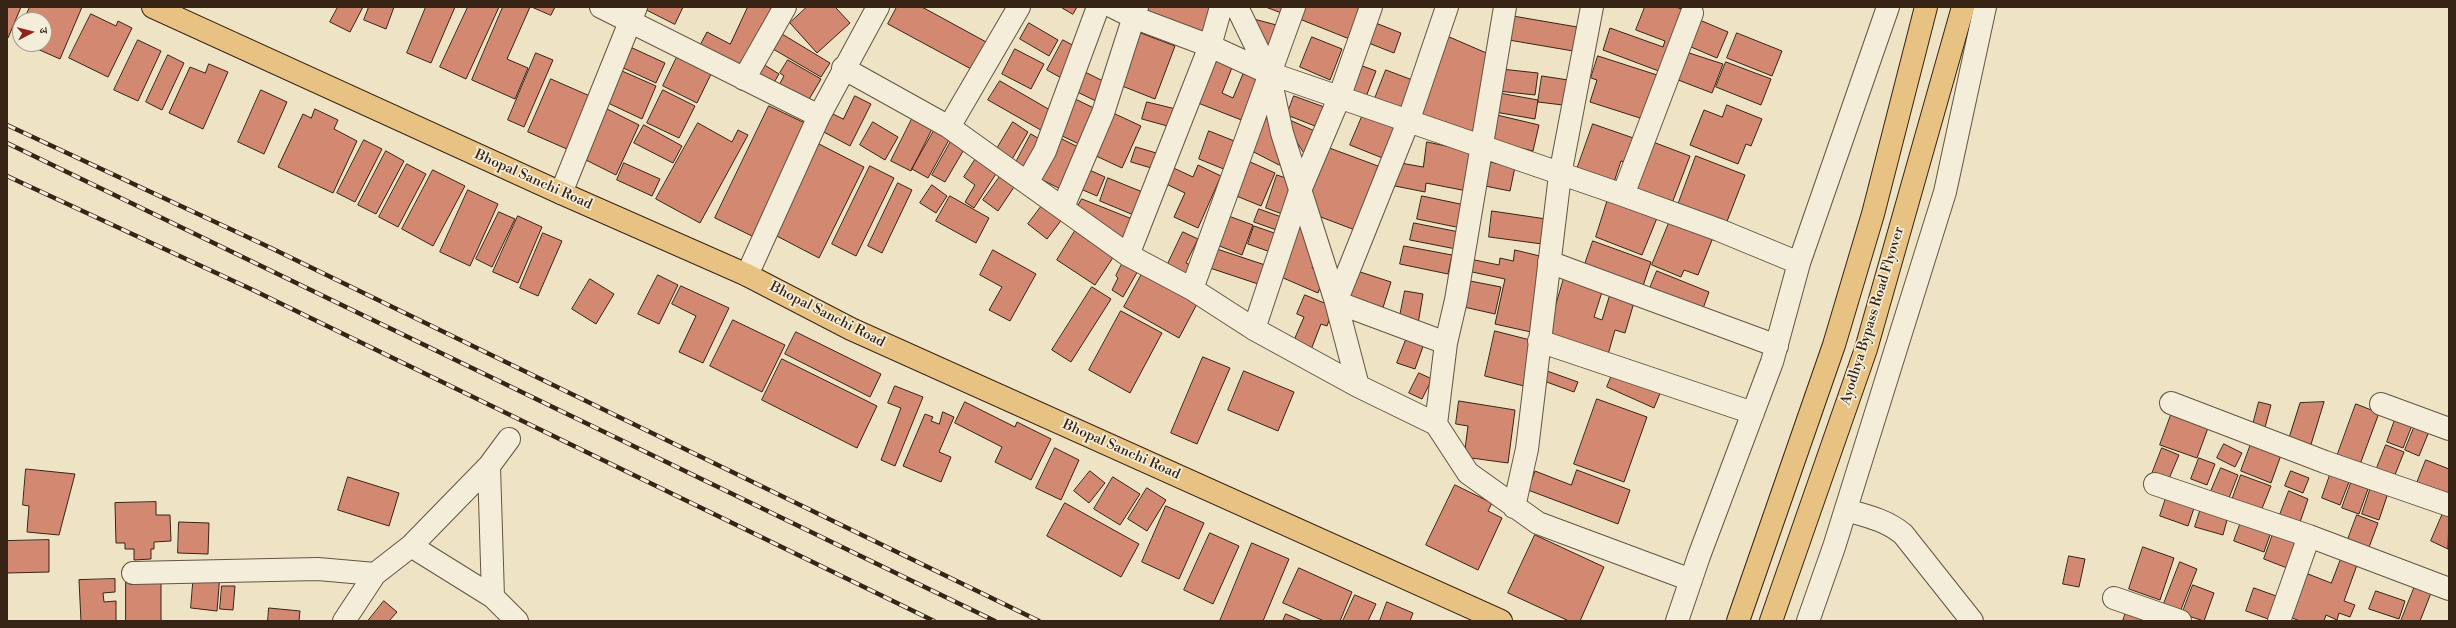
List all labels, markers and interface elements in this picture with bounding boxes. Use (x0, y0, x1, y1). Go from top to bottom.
north arrow (12, 12, 52, 52)
text: उ (36, 27, 50, 34)
street label: Bhopal Sanchi Road (472, 146, 594, 214)
street label: Ayodhya Bypass Road Flyover (1838, 225, 1908, 407)
street label: Bhopal Sanchi Road (767, 279, 887, 351)
street label: Bhopal Sanchi Road (1060, 416, 1182, 484)

